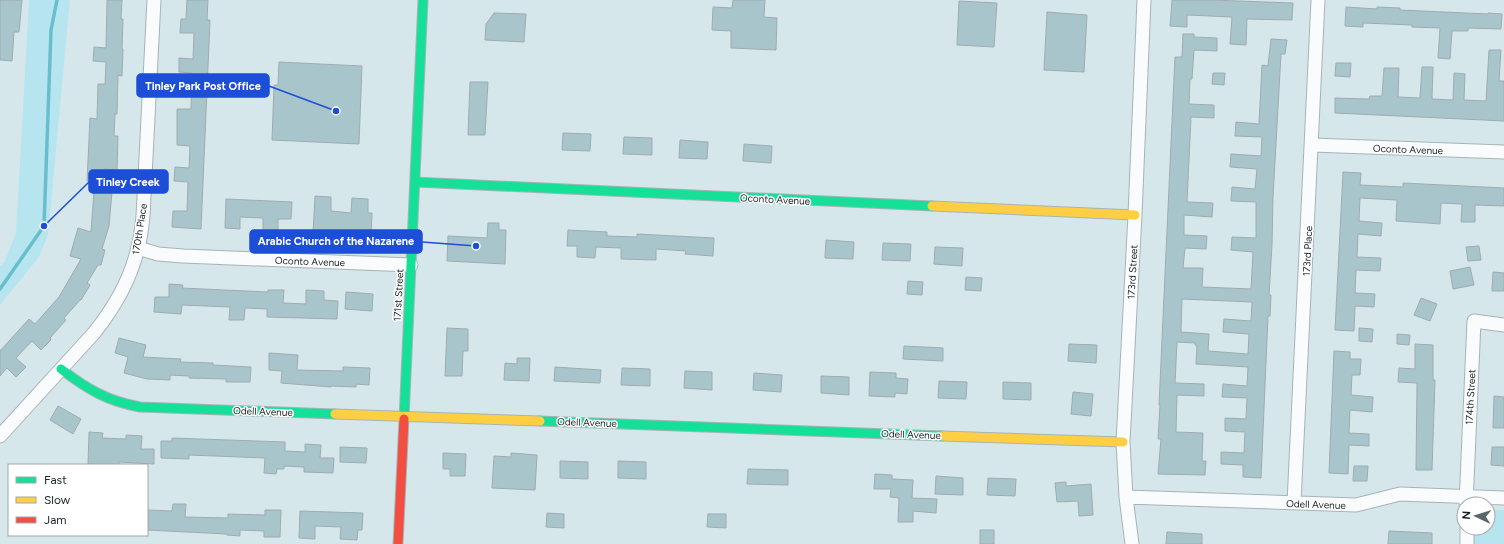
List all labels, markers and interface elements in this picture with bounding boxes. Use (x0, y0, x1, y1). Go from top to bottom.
callout: Tinley Park Post Office (137, 74, 269, 97)
text: Tinley Park Post Office (145, 80, 261, 93)
street label: Oconto Avenue (1373, 142, 1444, 157)
callout: Tinley Creek (89, 170, 168, 193)
text: Tinley Creek (96, 176, 160, 189)
street label: Oconto Avenue (739, 191, 811, 208)
street label: 170th Place (129, 202, 150, 256)
street label: 173rd Place (1300, 225, 1315, 277)
callout: Arabic Church of the Nazarene (250, 230, 422, 253)
text: Arabic Church of the Nazarene (258, 235, 414, 248)
street label: 173rd Street (1125, 244, 1140, 300)
street label: Oconto Avenue (275, 254, 346, 269)
street label: 171st Street (391, 268, 406, 322)
street label: 174th Street (1463, 369, 1478, 425)
street label: Odell Avenue (233, 404, 294, 419)
street label: Odell Avenue (557, 415, 618, 430)
street label: Odell Avenue (881, 427, 942, 442)
legend (8, 464, 148, 536)
text: Fast (44, 473, 67, 487)
text: Slow (44, 493, 71, 507)
north arrow (1456, 496, 1496, 536)
street label: Odell Avenue (1286, 497, 1347, 512)
text: N (1460, 511, 1473, 520)
text: Jam (44, 513, 67, 527)

